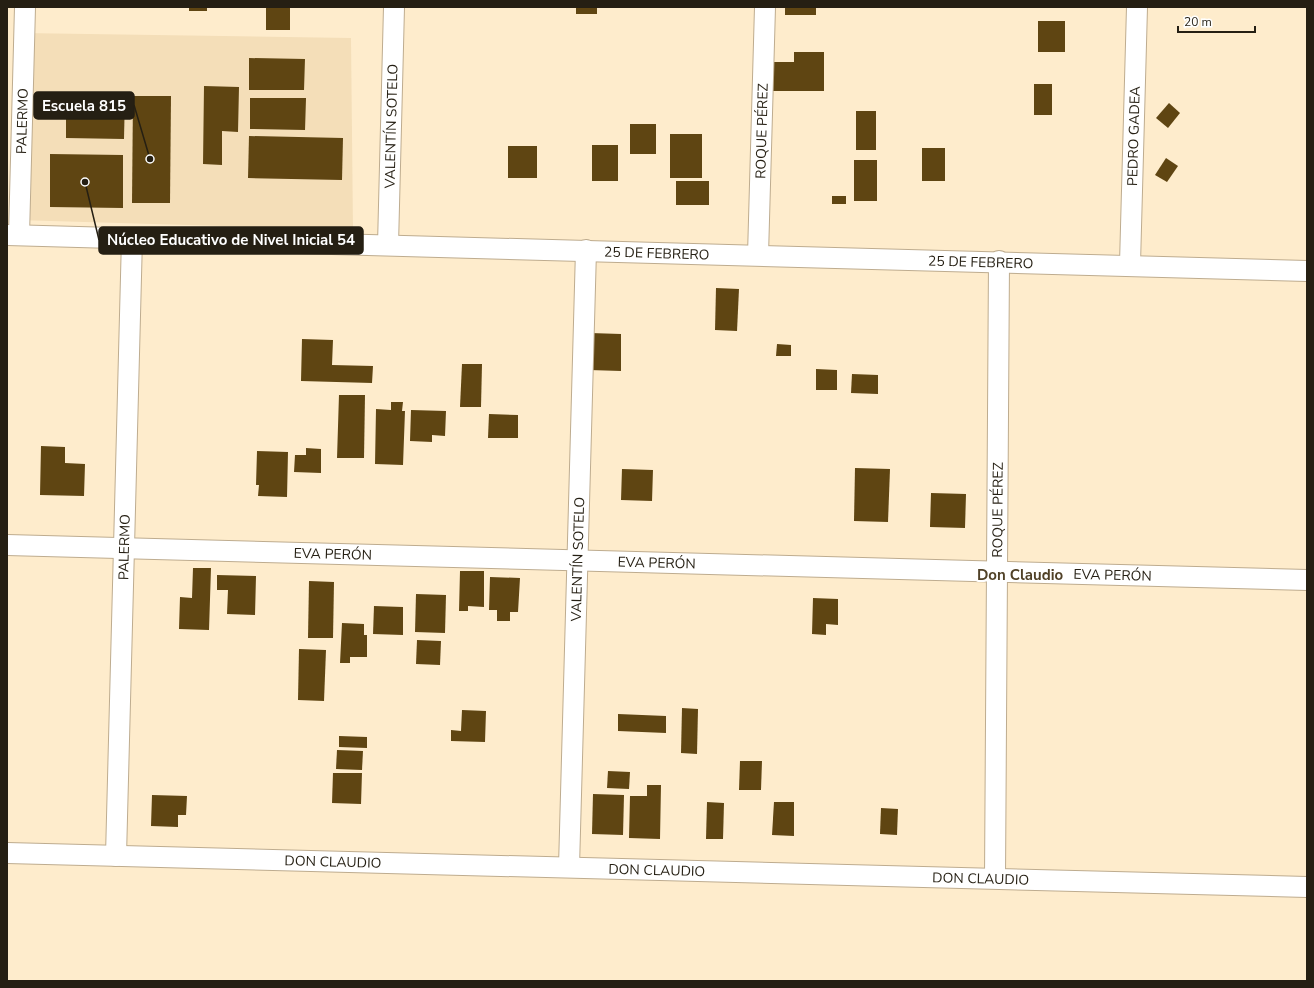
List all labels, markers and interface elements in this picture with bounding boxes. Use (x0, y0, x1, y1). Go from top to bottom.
scale bar (1178, 8, 1255, 34)
text: 20 m (1184, 14, 1212, 30)
street label: VALENTÍN SOTELO (380, 64, 403, 190)
street label: ROQUE PÉREZ (751, 83, 773, 179)
street label: PEDRO GADEA (1123, 86, 1145, 186)
street label: PALERMO (12, 88, 33, 154)
callout: Escuela 815 (34, 92, 134, 119)
text: Escuela 815 (42, 96, 126, 116)
callout: Núcleo Educativo de Nivel Inicial 54 (99, 227, 363, 254)
text: Núcleo Educativo de Nivel Inicial 54 (107, 230, 355, 250)
street label: 25 DE FEBRERO (604, 243, 710, 264)
street label: 25 DE FEBRERO (928, 252, 1034, 273)
street label: ROQUE PÉREZ (988, 462, 1008, 558)
street label: VALENTÍN SOTELO (567, 497, 589, 623)
street label: PALERMO (114, 514, 135, 580)
street label: EVA PERÓN (293, 544, 372, 565)
street label: EVA PERÓN (617, 552, 696, 574)
district label: Don Claudio (977, 565, 1063, 585)
street label: EVA PERÓN (1073, 565, 1152, 586)
street label: DON CLAUDIO (284, 851, 382, 873)
street label: DON CLAUDIO (608, 860, 705, 881)
street label: DON CLAUDIO (932, 868, 1029, 890)

